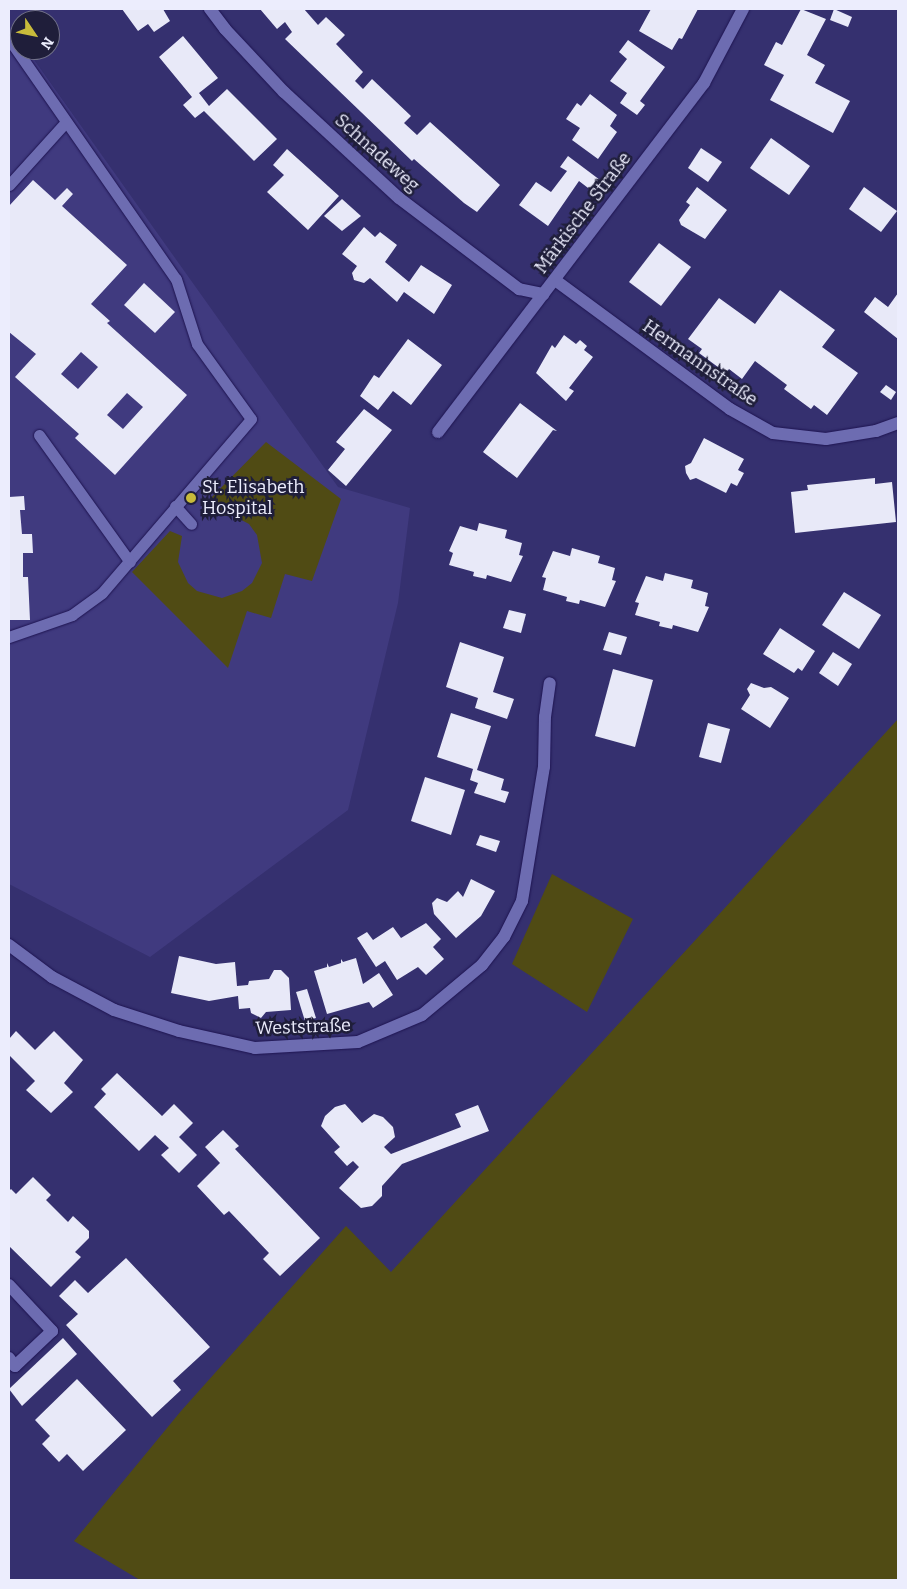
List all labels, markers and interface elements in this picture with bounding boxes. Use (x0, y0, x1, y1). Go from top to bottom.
north arrow (10, 10, 60, 60)
text: N (37, 34, 57, 52)
street label: Schnadeweg (330, 109, 424, 197)
street label: Märkische Straße (530, 148, 636, 278)
street label: Hermannstraße (638, 315, 762, 411)
place label: St. Elisabeth Hospital (202, 477, 304, 520)
marker: St. Elisabeth Hospital (184, 491, 198, 505)
street label: Weststraße (255, 1015, 351, 1039)

